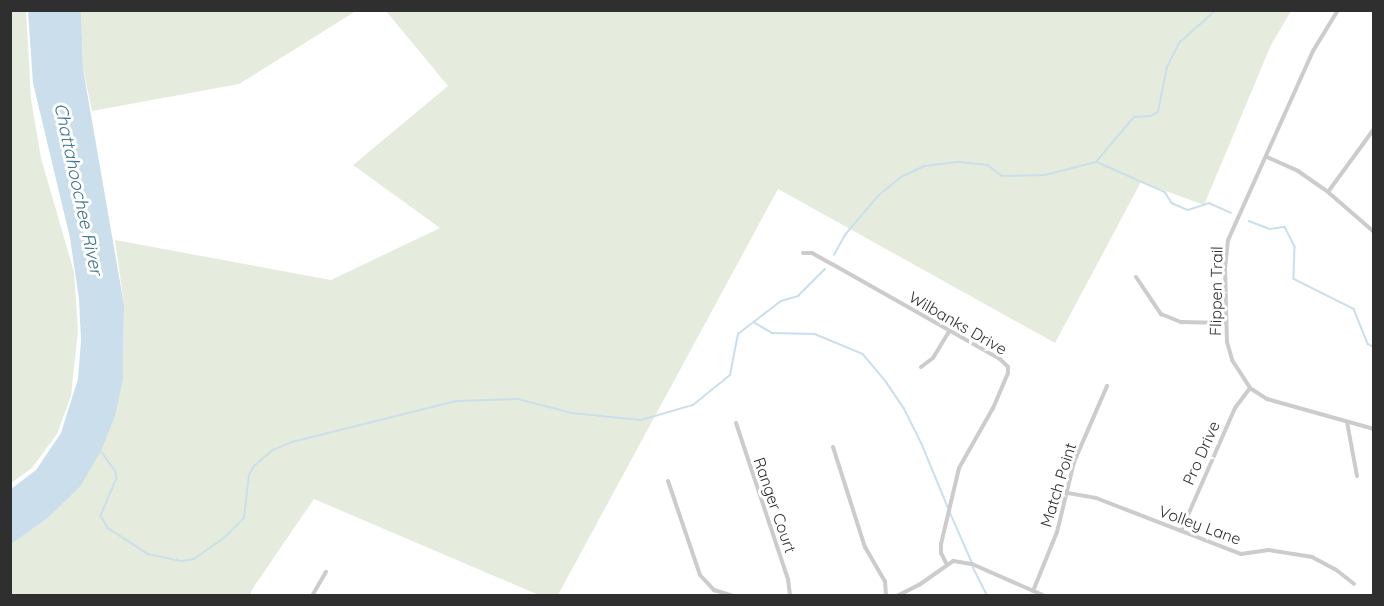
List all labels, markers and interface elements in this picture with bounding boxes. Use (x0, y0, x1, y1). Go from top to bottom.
water label: Chattahoochee River (49, 101, 107, 277)
street label: Flippen Trail (1206, 246, 1226, 336)
street label: Wilbanks Drive (906, 287, 1010, 359)
street label: Pro Drive (1178, 418, 1224, 488)
street label: Match Point (1036, 441, 1080, 529)
street label: Ranger Court (750, 455, 800, 555)
street label: Volley Lane (1156, 501, 1244, 549)

